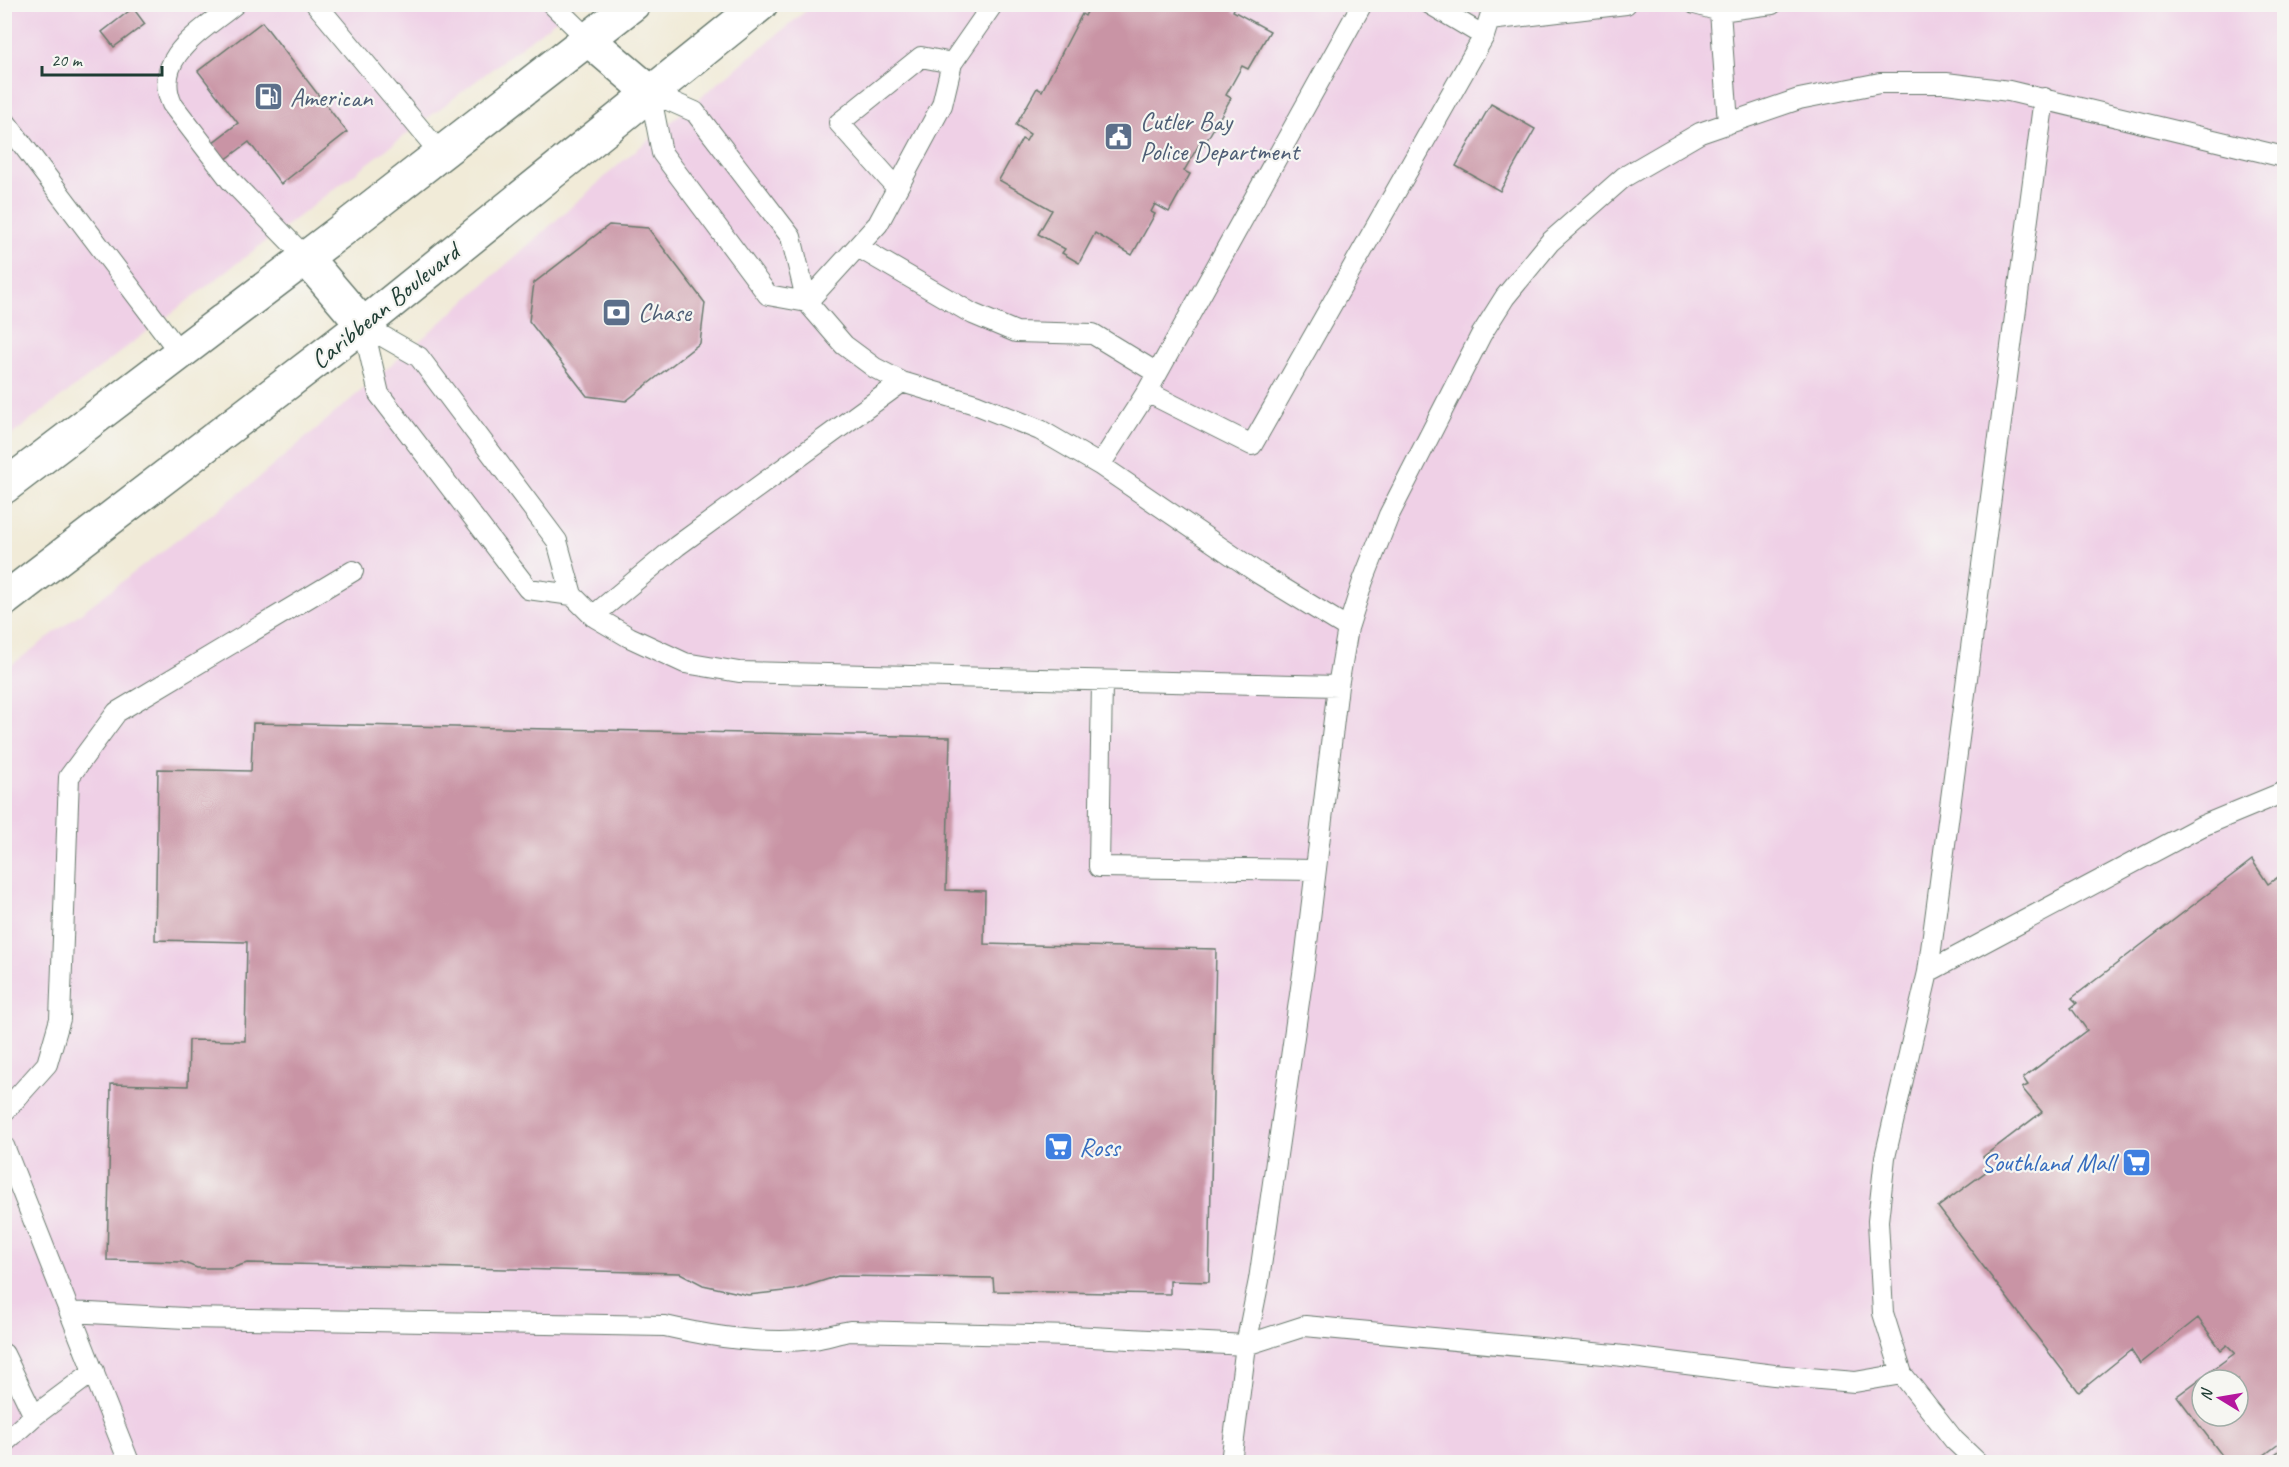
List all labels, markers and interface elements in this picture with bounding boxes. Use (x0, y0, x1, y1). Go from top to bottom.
scale bar (42, 39, 162, 77)
text: 20 m (51, 49, 84, 71)
fuel station icon: American (253, 81, 285, 113)
place label: American (290, 81, 374, 114)
place label: Cutler Bay Police Department (1140, 105, 1301, 168)
public building icon: Cutler Bay Police Department (1103, 120, 1135, 152)
street label: Caribbean Boulevard (304, 234, 469, 376)
bank icon: Chase (601, 296, 633, 328)
place label: Chase (638, 296, 693, 329)
supermarket icon: Ross (1042, 1131, 1074, 1163)
place label: Ross (1079, 1131, 1122, 1164)
place label: Southland Mall (1981, 1146, 2120, 1179)
supermarket icon: Southland Mall (2120, 1146, 2152, 1178)
north arrow (2190, 1368, 2250, 1428)
text: N (2195, 1386, 2218, 1402)

